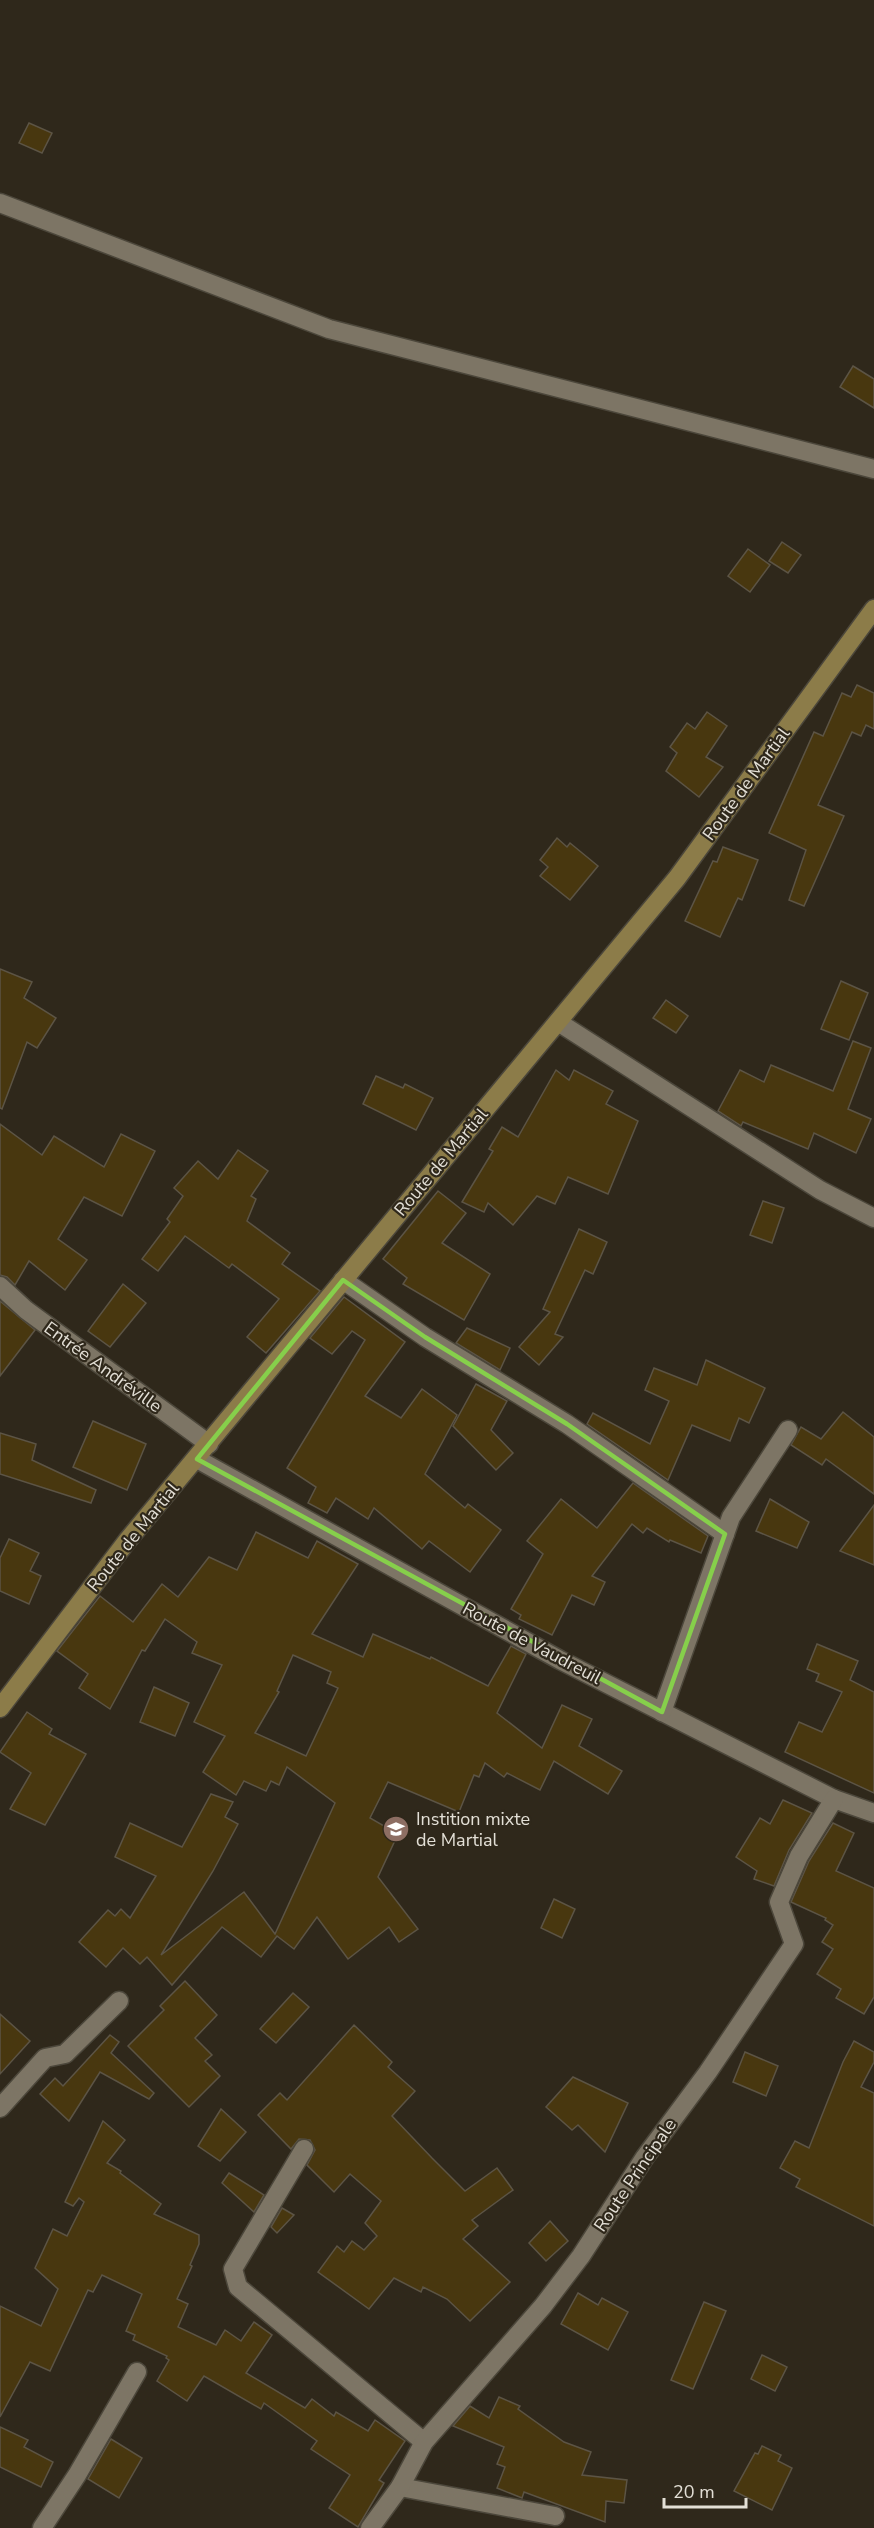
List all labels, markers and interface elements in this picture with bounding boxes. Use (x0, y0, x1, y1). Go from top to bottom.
street label: Route de Martial (697, 722, 796, 845)
street label: Route de Martial (389, 1102, 494, 1221)
street label: Entrée Andréville (39, 1316, 167, 1418)
street label: Route de Martial (81, 1477, 185, 1597)
street label: Route de Vaudreuil (458, 1596, 606, 1690)
place label: Instition mixte de Martial (416, 1807, 530, 1852)
school or university icon: Instition mixte de Martial (381, 1814, 411, 1844)
street label: Route Principale (588, 2114, 682, 2236)
scale bar (664, 2471, 746, 2509)
text: 20 m (673, 2480, 715, 2504)

